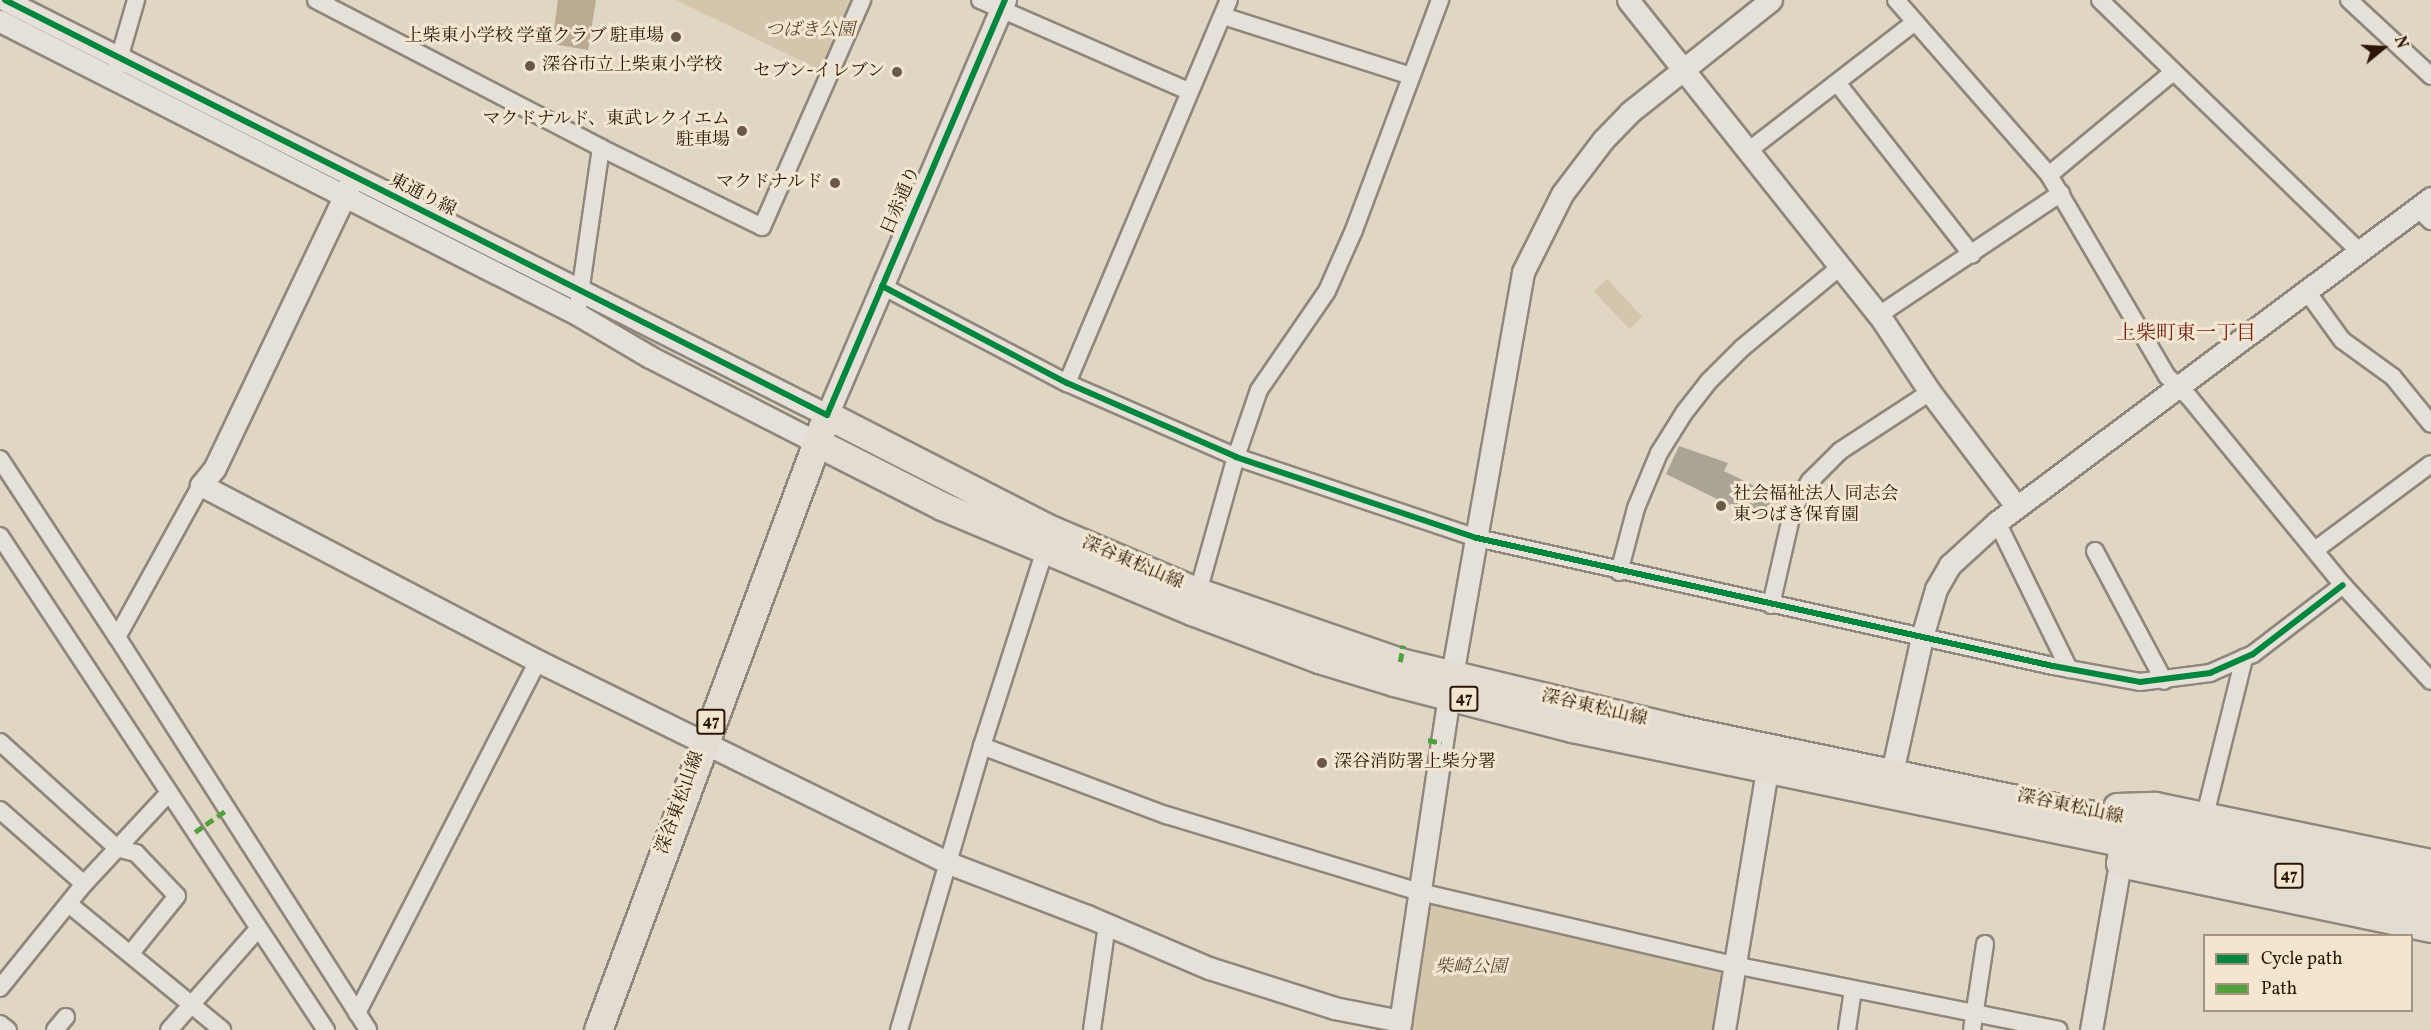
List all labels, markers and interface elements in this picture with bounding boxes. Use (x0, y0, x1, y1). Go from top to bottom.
north arrow (2353, 18, 2413, 78)
park label: つばき公園 (765, 20, 855, 42)
place label: 上柴東小学校 学童クラブ 駐車場 (405, 26, 664, 48)
marker: 上柴東小学校 学童クラブ 駐車場 (669, 30, 683, 44)
text: N (2388, 34, 2412, 51)
place label: 深谷市立上柴東小学校 (542, 55, 722, 77)
marker: 深谷市立上柴東小学校 (523, 59, 537, 73)
place label: セブン-イレブン (751, 61, 885, 83)
marker: セブン-イレブン (890, 65, 904, 79)
place label: マクドナルド、東武レクイエム 駐車場 (480, 110, 730, 152)
marker: マクドナルド、東武レクイエム 駐車場 (735, 124, 749, 138)
street label: 日赤通り (878, 164, 926, 238)
street label: 東通り線 (385, 170, 459, 222)
place label: マクドナルド (715, 172, 823, 194)
marker: マクドナルド (828, 176, 842, 190)
district label: 上柴町東一丁目 (2116, 322, 2256, 346)
place label: 社会福祉法人 同志会 東つばき保育園 (1733, 485, 1899, 528)
marker: 社会福祉法人 同志会 東つばき保育園 (1714, 499, 1728, 513)
street label: 深谷東松山線 (1078, 533, 1186, 595)
road number: 47 (1449, 686, 1479, 712)
street label: 深谷東松山線 (1539, 686, 1649, 732)
road number: 47 (696, 709, 726, 735)
street label: 深谷東松山線 (652, 749, 710, 857)
place label: 深谷消防署上柴分署 (1334, 752, 1496, 774)
marker: 深谷消防署上柴分署 (1315, 756, 1329, 770)
street label: 深谷東松山線 (2015, 786, 2125, 830)
road number: 47 (2274, 863, 2304, 889)
legend (2203, 934, 2413, 1012)
text: Cycle path (2261, 947, 2343, 972)
park label: 柴崎公園 (1435, 957, 1507, 979)
text: Path (2261, 977, 2297, 1002)

